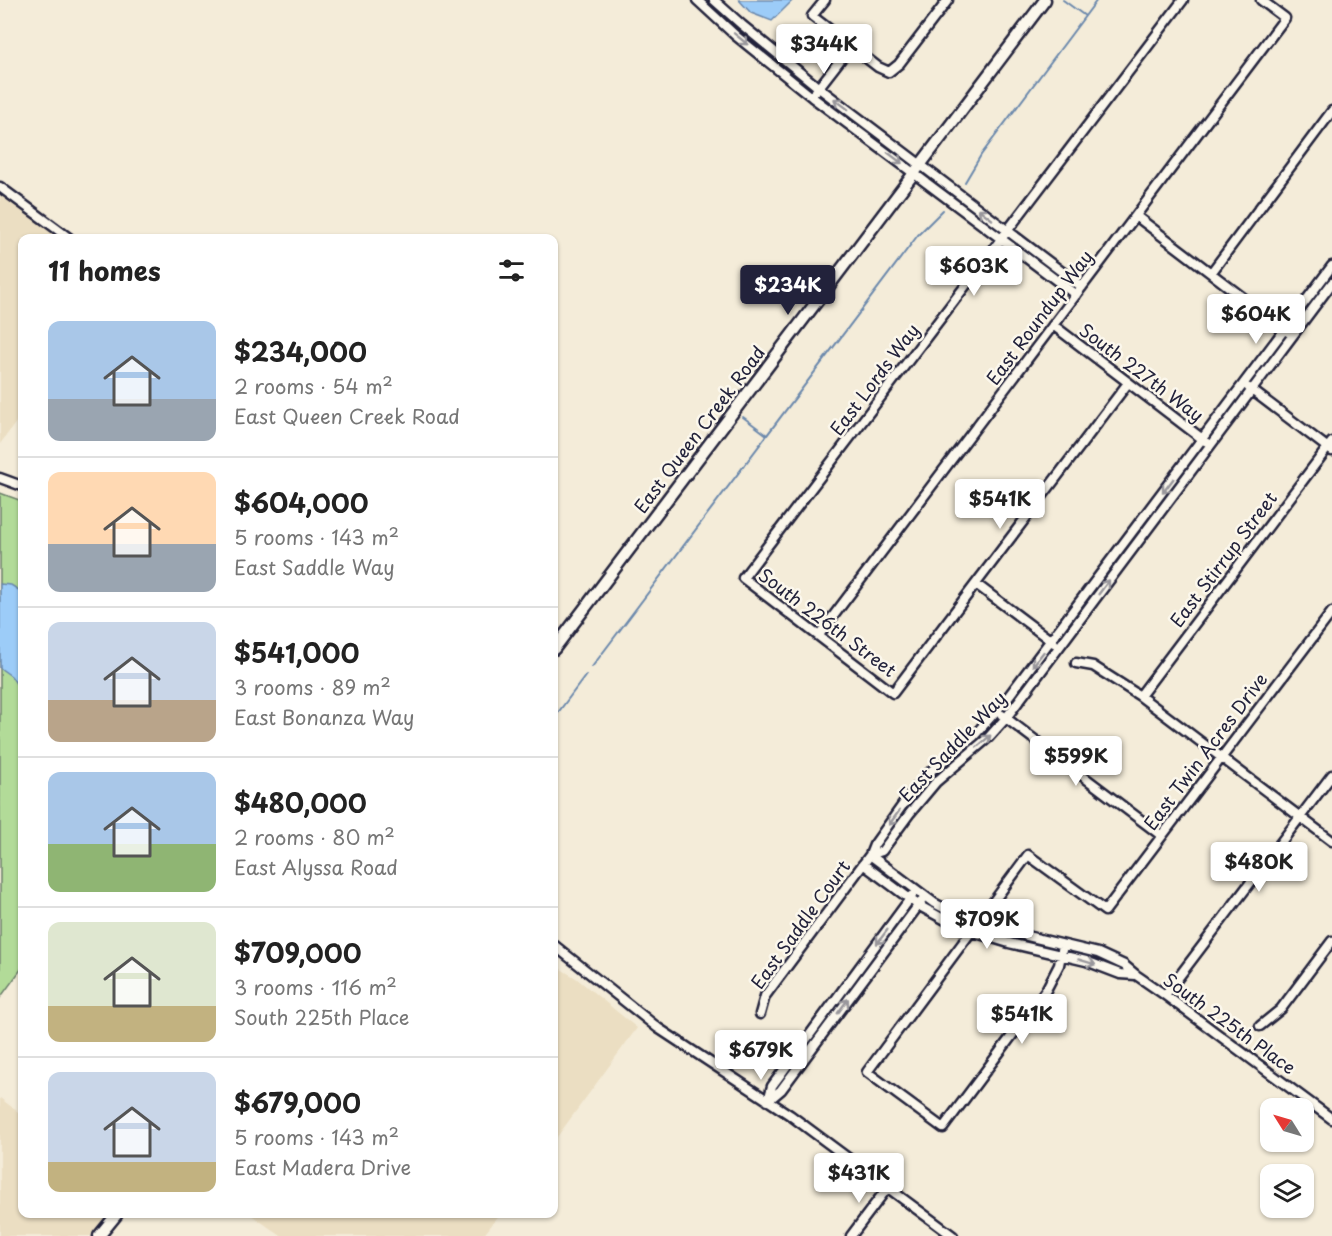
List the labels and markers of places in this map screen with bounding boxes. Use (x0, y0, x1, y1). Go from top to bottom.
pin: $344K (782, 24, 866, 75)
pin: $603K (932, 246, 1016, 297)
pin: $234K (746, 265, 830, 316)
pin: $604K (1214, 294, 1298, 345)
pin: $541K (958, 479, 1042, 530)
pin: $599K (1034, 736, 1118, 787)
pin: $480K (1217, 842, 1301, 893)
pin: $709K (945, 899, 1029, 950)
pin: $541K (980, 994, 1064, 1045)
pin: $679K (719, 1030, 803, 1081)
pin: $431K (817, 1153, 901, 1204)

